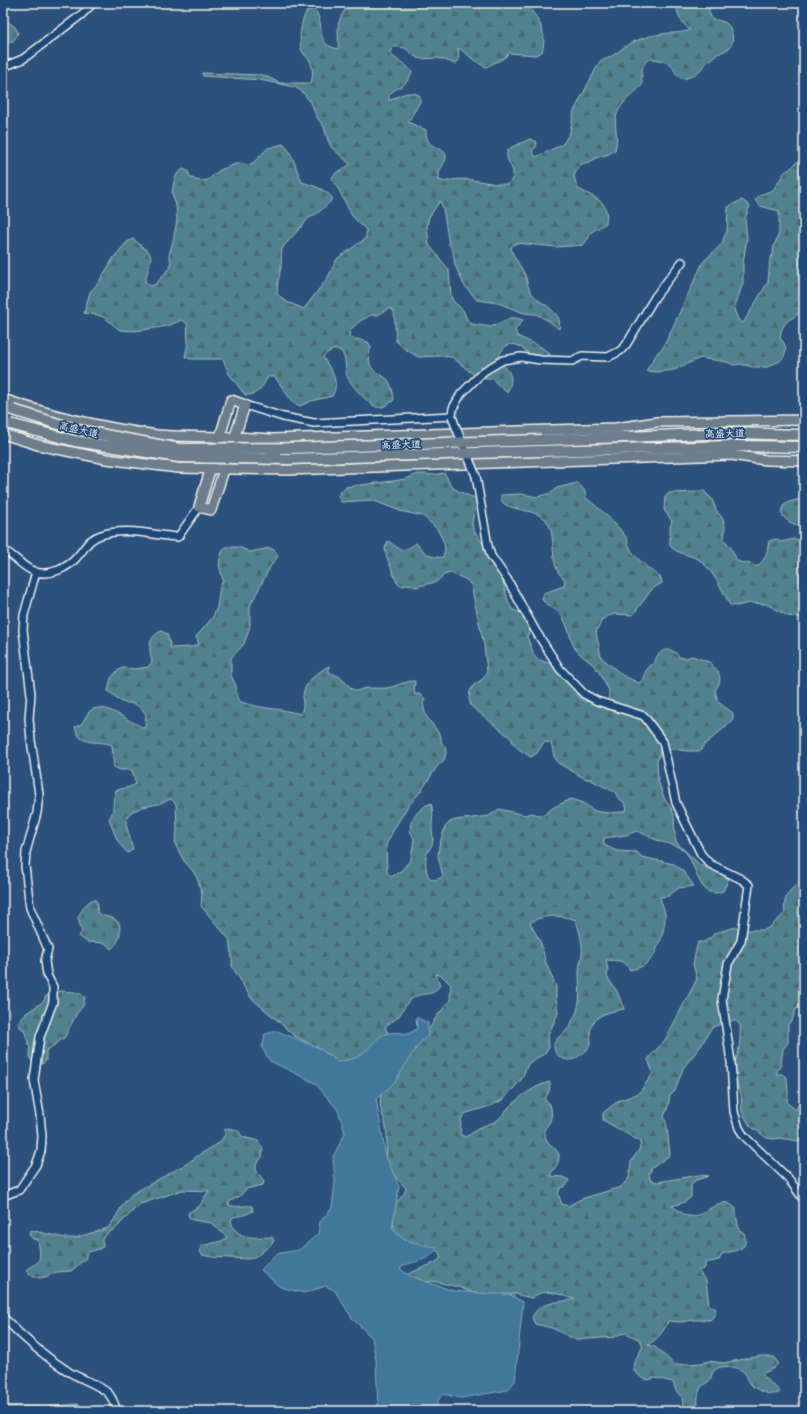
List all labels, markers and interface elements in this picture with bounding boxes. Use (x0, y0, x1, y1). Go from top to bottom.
street label: 高盛大道 (58, 418, 100, 440)
street label: 高盛大道 (705, 426, 745, 440)
street label: 高盛大道 (381, 436, 421, 452)

